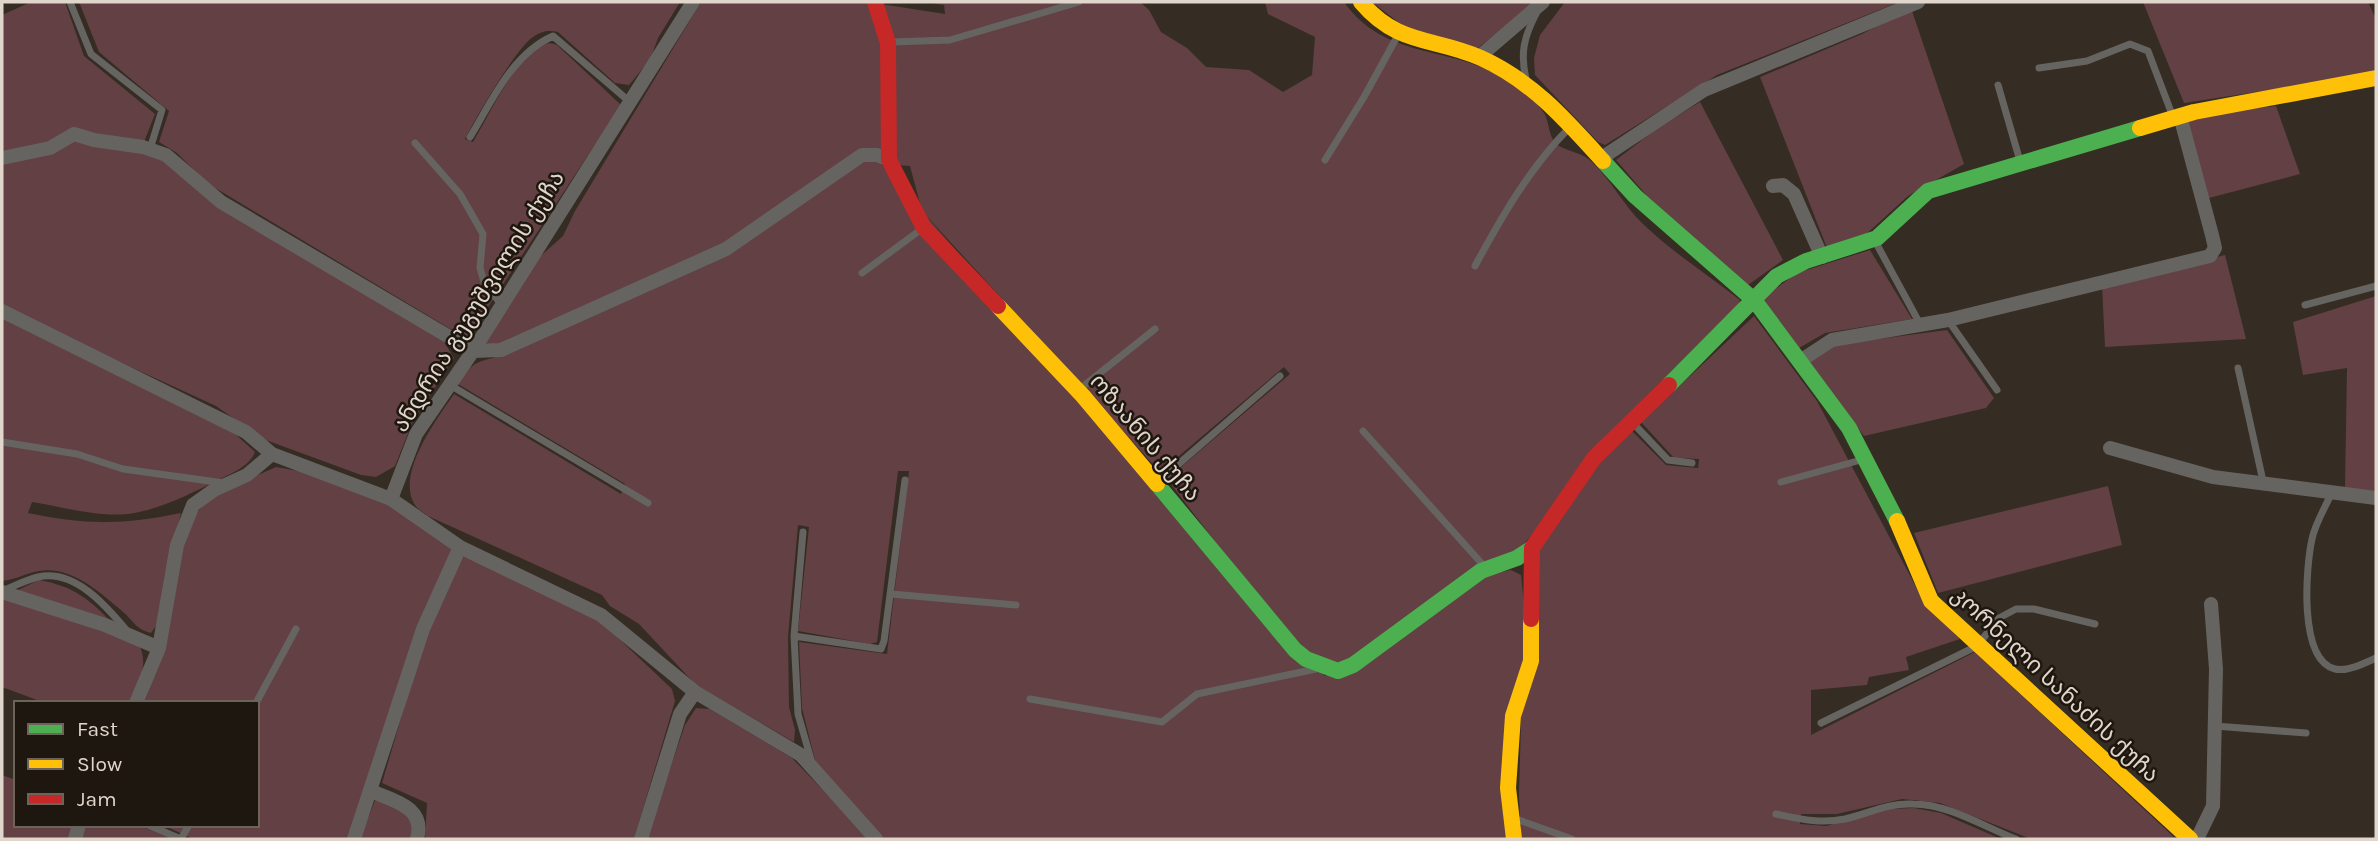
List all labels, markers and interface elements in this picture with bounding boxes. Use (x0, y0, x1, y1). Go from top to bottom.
street label: ანდრია გუგუშვილის ქუჩა (387, 166, 570, 437)
street label: ოზაანის ქუჩა (1085, 368, 1207, 507)
street label: კორნელი სანაძის ქუჩა (1946, 581, 2165, 788)
legend (14, 701, 259, 827)
text: Fast (77, 717, 118, 741)
text: Slow (77, 752, 122, 776)
text: Jam (77, 787, 117, 811)

